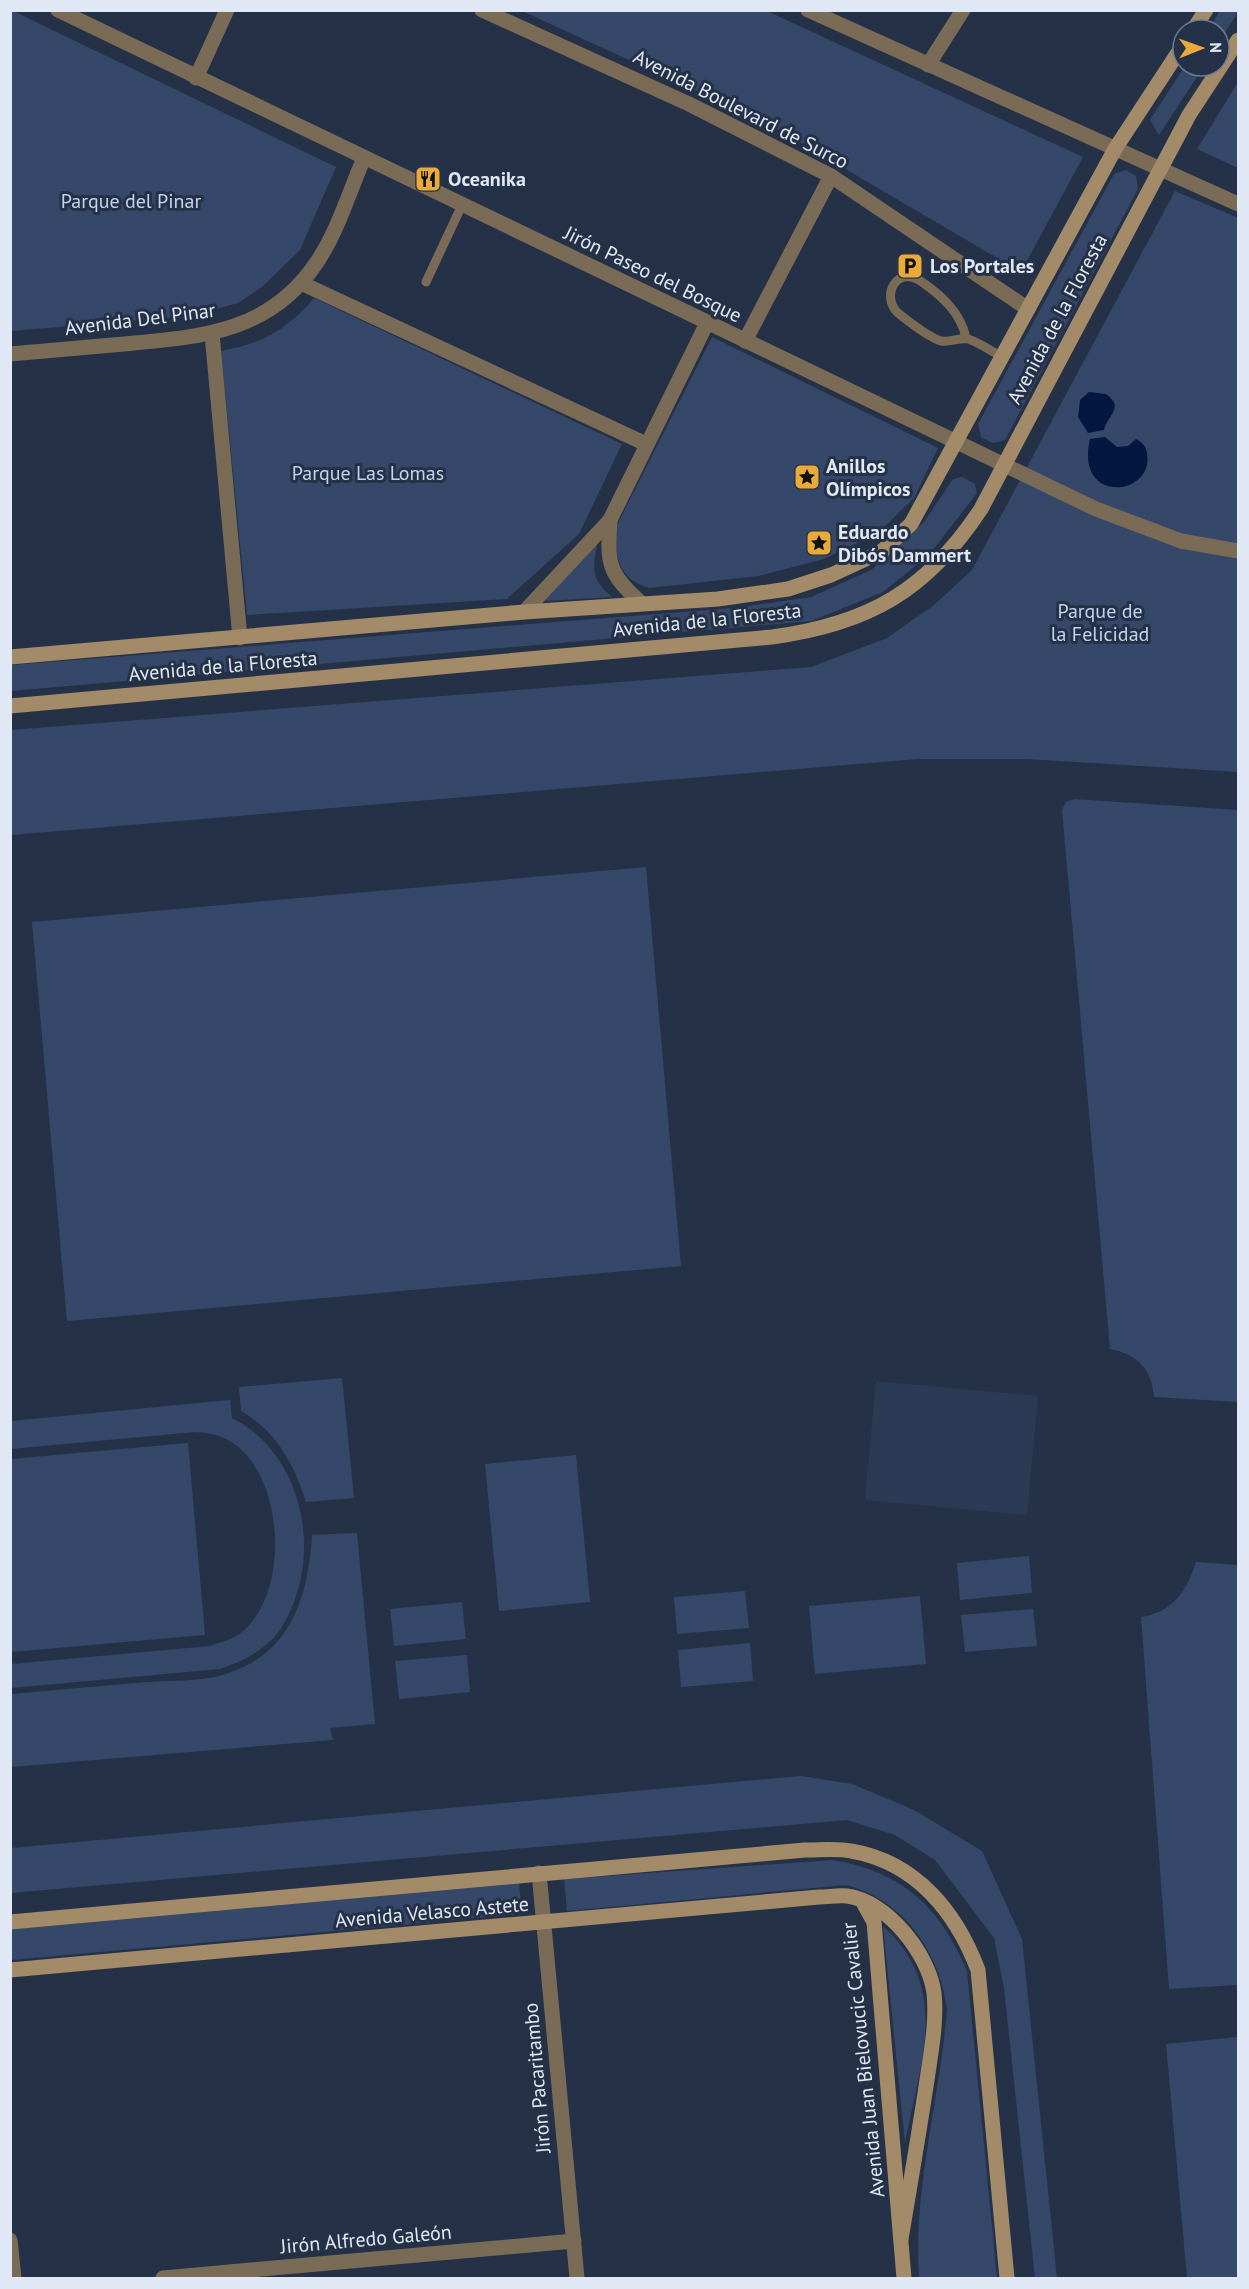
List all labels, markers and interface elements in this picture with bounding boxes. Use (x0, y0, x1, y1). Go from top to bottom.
north arrow (1171, 18, 1231, 78)
text: N (1206, 42, 1226, 53)
street label: Avenida Boulevard de Surco (629, 43, 853, 175)
restaurant icon: Oceanika (413, 164, 443, 194)
place label: Oceanika (448, 166, 526, 192)
park label: Parque del Pinar (61, 188, 201, 214)
street label: Jirón Paseo del Bosque (559, 219, 746, 328)
street label: Avenida de la Floresta (1001, 229, 1113, 409)
parking icon: Los Portales (895, 251, 925, 281)
place label: Los Portales (930, 253, 1034, 279)
street label: Avenida Del Pinar (63, 297, 217, 341)
place label: Anillos Olímpicos (826, 453, 910, 502)
park label: Parque Las Lomas (292, 460, 444, 486)
place icon: Anillos Olímpicos (792, 462, 822, 492)
place label: Eduardo Dibós Dammert (838, 519, 971, 568)
place icon: Eduardo Dibós Dammert (804, 528, 834, 558)
street label: Avenida de la Floresta (612, 597, 802, 643)
park label: Parque de la Felicidad (1051, 598, 1149, 647)
street label: Avenida de la Floresta (128, 645, 318, 687)
street label: Avenida Velasco Astete (334, 1891, 530, 1933)
street label: Avenida Juan Bielovucic Cavalier (836, 1921, 890, 2199)
street label: Jirón Pacaritambo (517, 2002, 557, 2155)
street label: Jirón Alfredo Galeón (278, 2219, 453, 2260)

